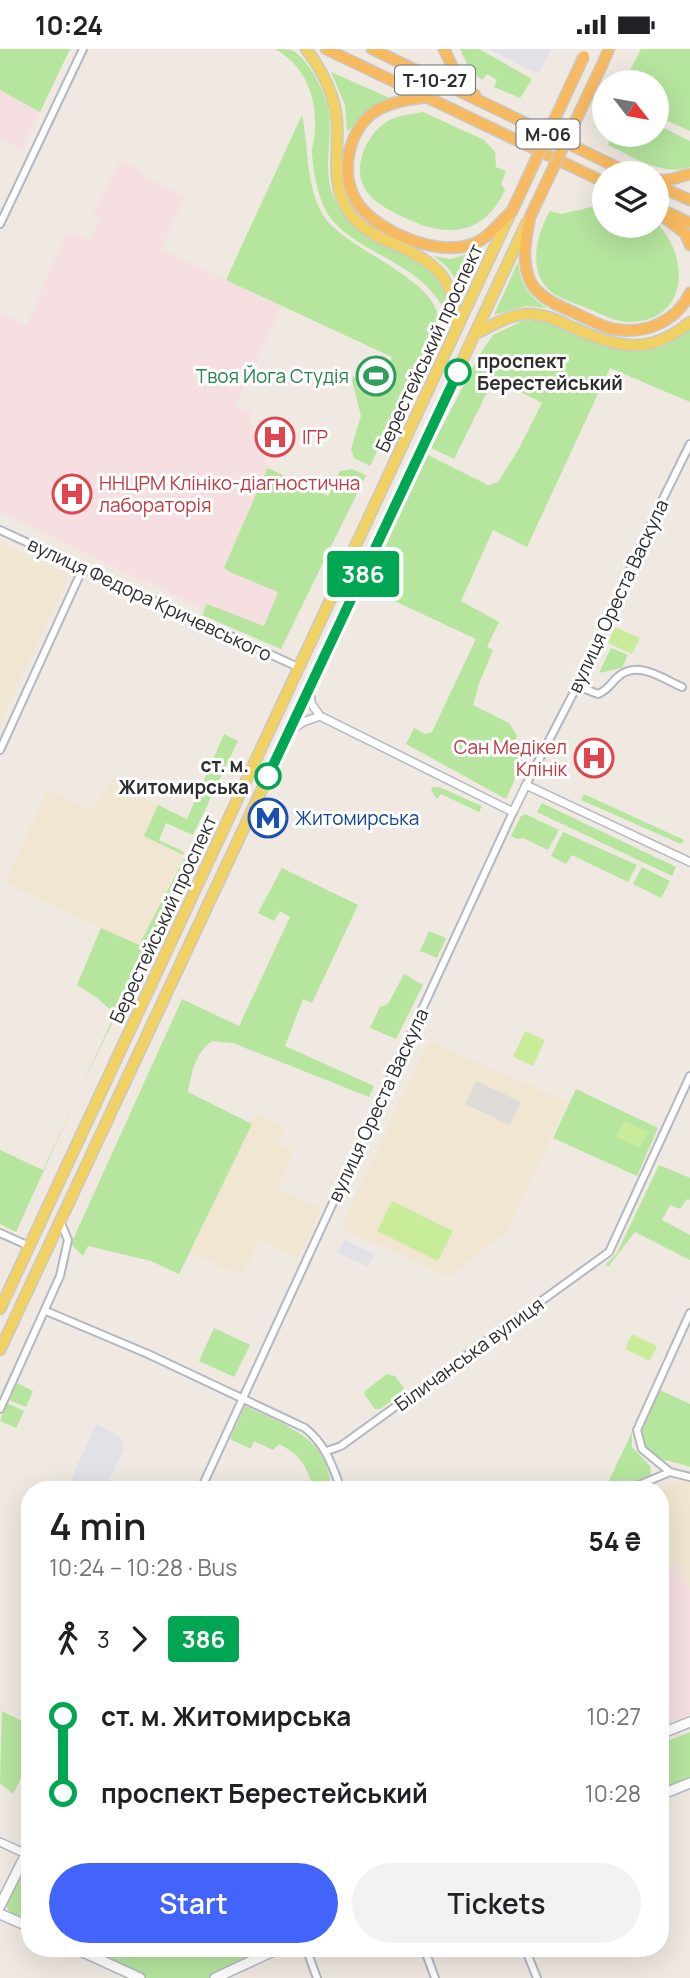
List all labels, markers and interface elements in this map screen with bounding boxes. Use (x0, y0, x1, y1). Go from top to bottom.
text: 10:24 (35, 7, 103, 43)
road number: Т-10-27 (395, 65, 475, 95)
north arrow (592, 70, 668, 147)
map controls (592, 70, 669, 238)
road number: М-06 (516, 119, 580, 149)
button: layers (592, 161, 669, 238)
street label: Берестейський проспект (369, 239, 489, 456)
place label: проспект Берестейський (477, 348, 623, 396)
sports icon: Твоя Йога Студiя (355, 355, 397, 397)
marker: проспект Берестейський (445, 359, 471, 385)
place label: Твоя Йога Студiя (196, 363, 349, 389)
hospital icon: ІГР (254, 416, 296, 458)
place label: ІГР (302, 424, 328, 450)
place label: ННЦРМ Клініко-діагностична лабораторія (99, 470, 360, 518)
hospital icon: ННЦРМ Клініко-діагностична лабораторія (51, 473, 93, 515)
street label: вулиця Ореста Васкула (562, 495, 674, 697)
street label: вулиця Федора Кричевського (24, 531, 276, 667)
line badge: 386 (323, 551, 403, 597)
text: 386 (341, 557, 385, 590)
place label: Сан Медікел Клінік (454, 734, 568, 782)
hospital icon: Сан Медікел Клінік (573, 737, 615, 779)
place label: ст. м. Житомирська (118, 752, 249, 800)
marker: ст. м. Житомирська (255, 763, 281, 789)
metro station icon: Житомирська (247, 797, 289, 839)
place label: Житомирська (295, 805, 419, 831)
street label: Берестейський проспект (103, 810, 223, 1027)
street label: вулиця Ореста Васкула (322, 1004, 434, 1206)
street label: Біличанська вулиця (389, 1291, 549, 1417)
text: 4 min (49, 1499, 146, 1551)
text: 54 ₴ (588, 1523, 641, 1559)
text: 10:24 – 10:28 · Bus (49, 1551, 237, 1583)
icon: walk (49, 1620, 87, 1658)
icon: forward (120, 1620, 158, 1658)
text: 386 (182, 1622, 225, 1655)
text: 3 (97, 1623, 110, 1655)
text: ст. м. Житомирська (101, 1698, 351, 1734)
text: 10:27 (586, 1700, 641, 1732)
text: проспект Берестейський (101, 1775, 428, 1811)
text: 10:28 (585, 1777, 641, 1809)
button: Start (49, 1863, 338, 1943)
button: Tickets (352, 1863, 641, 1943)

